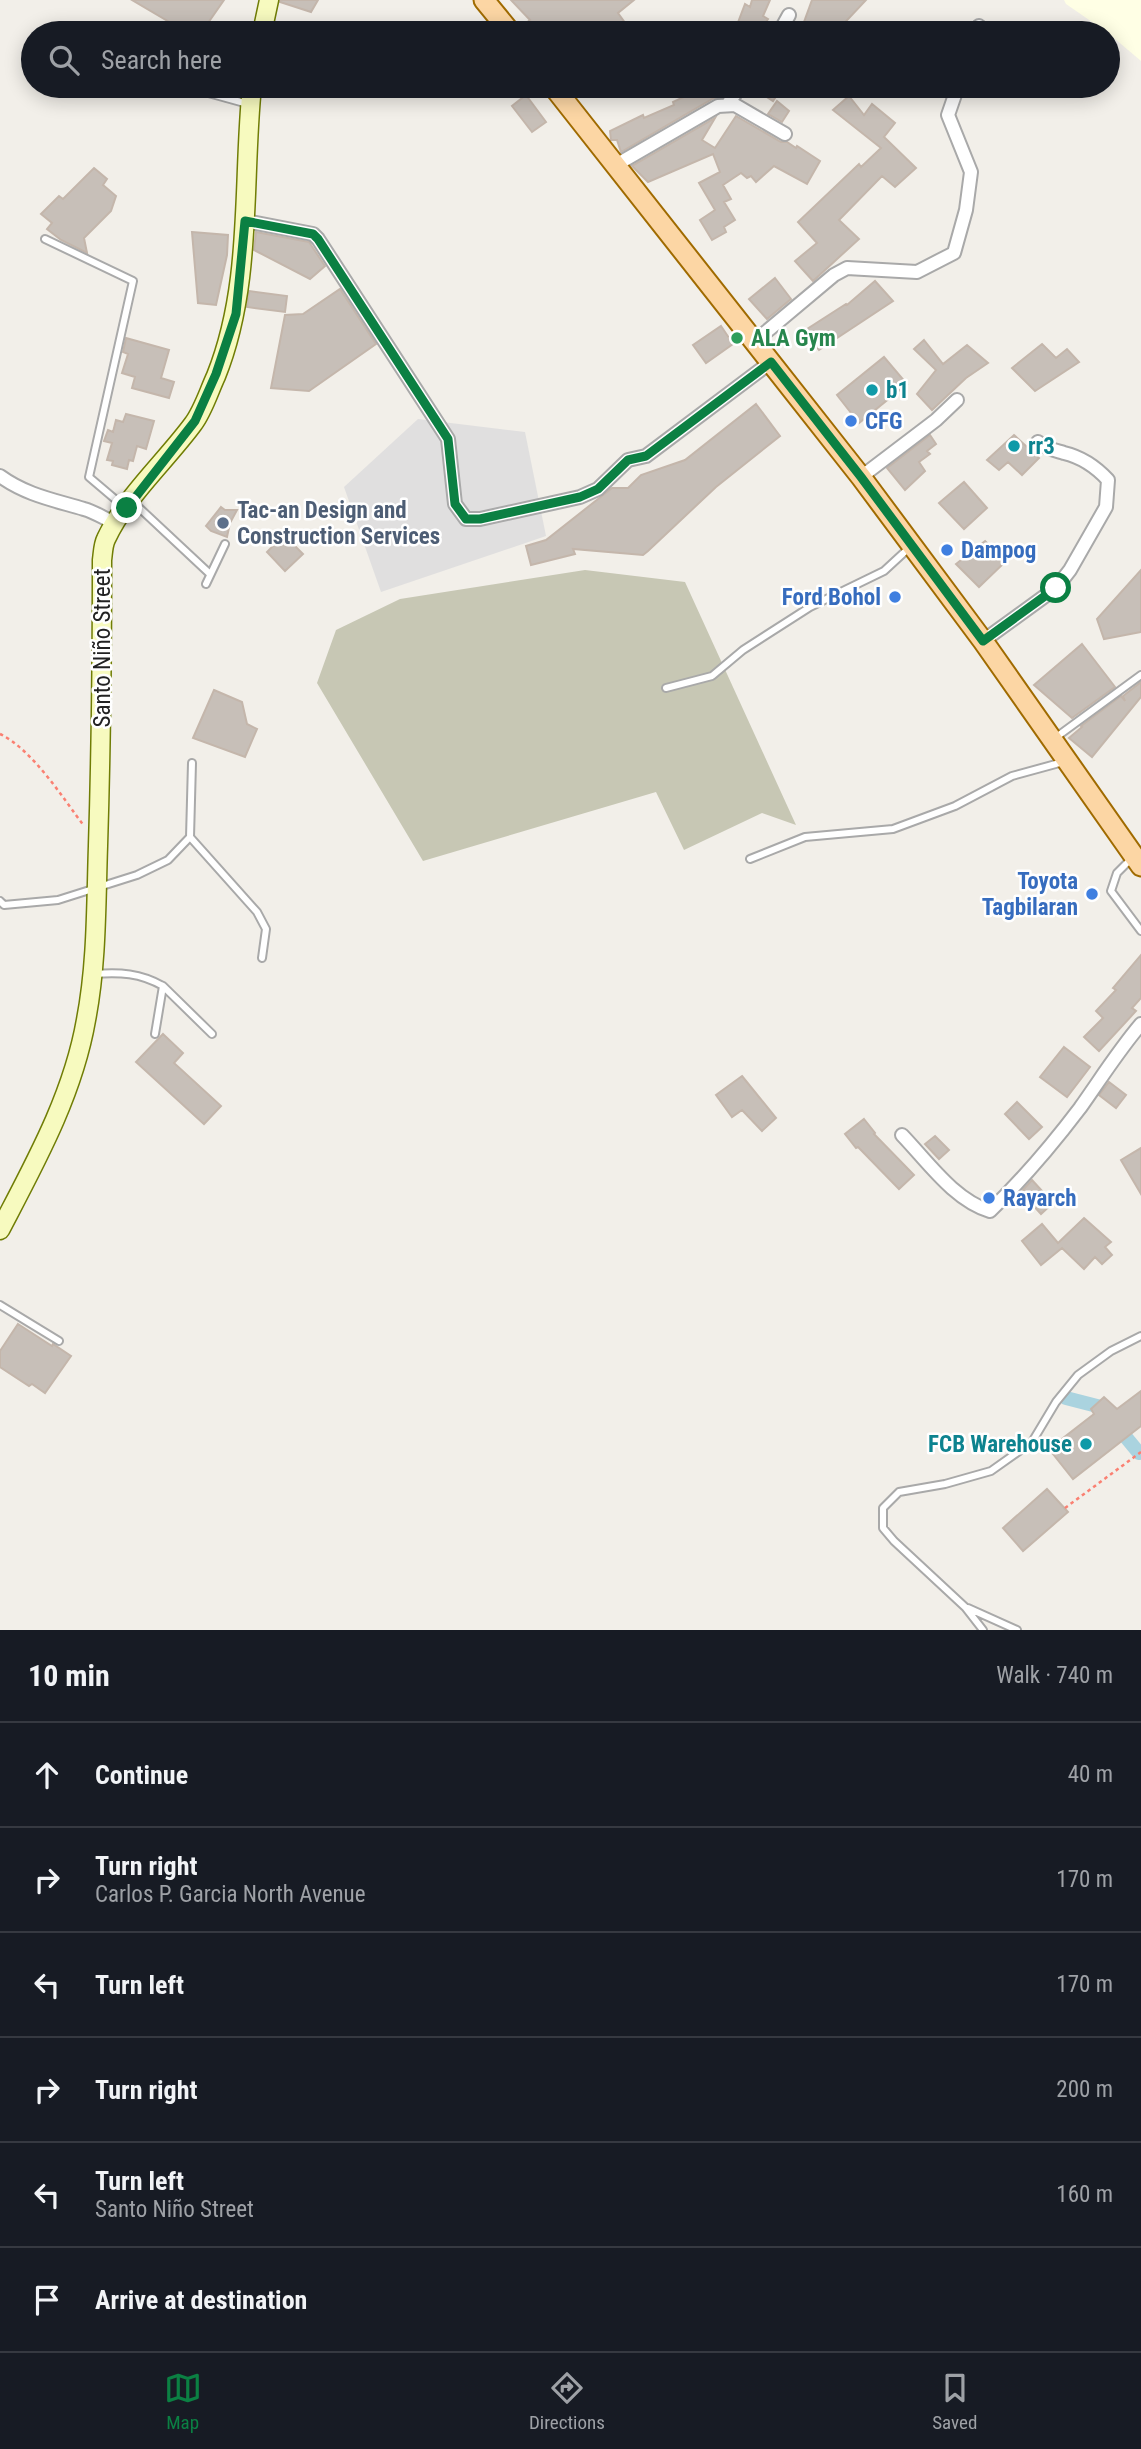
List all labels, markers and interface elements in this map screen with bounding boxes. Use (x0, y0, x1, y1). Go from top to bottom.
search box (21, 21, 1120, 98)
icon: search (45, 41, 83, 79)
text: Search here (101, 45, 222, 75)
place label: ALA Gym (751, 325, 836, 352)
marker: ALA Gym (729, 330, 745, 346)
place label: b1 (886, 377, 909, 404)
marker: b1 (864, 382, 880, 398)
place label: CFG (865, 408, 903, 435)
marker: CFG (843, 413, 859, 429)
place label: rr3 (1028, 433, 1055, 460)
marker: rr3 (1006, 438, 1022, 454)
route end (111, 492, 142, 523)
place label: Tac-an Design and Construction Services (237, 497, 440, 550)
marker: Tac-an Design and Construction Services (215, 515, 231, 531)
place label: Dampog (961, 537, 1036, 564)
marker: Dampog (939, 542, 955, 558)
street label: Santo Niño Street (89, 569, 116, 727)
route start (1040, 572, 1071, 603)
place label: Ford Bohol (782, 584, 881, 611)
marker: Ford Bohol (887, 589, 903, 605)
place label: Toyota Tagbilaran (982, 868, 1078, 921)
marker: Toyota Tagbilaran (1084, 886, 1100, 902)
place label: Rayarch (1003, 1185, 1077, 1212)
marker: Rayarch (981, 1190, 997, 1206)
place label: FCB Warehouse (928, 1431, 1072, 1458)
marker: FCB Warehouse (1078, 1436, 1094, 1452)
text: 10 min (28, 1658, 110, 1693)
text: Walk · 740 m (996, 1662, 1113, 1689)
icon: ahead (28, 1756, 66, 1794)
text: Continue (95, 1760, 188, 1790)
text: 40 m (1068, 1761, 1113, 1788)
text: Turn right (95, 1851, 197, 1881)
icon: right (28, 1861, 66, 1899)
text: 170 m (1056, 1866, 1113, 1893)
text: Carlos P. Garcia North Avenue (95, 1881, 365, 1908)
icon: left (28, 1966, 66, 2004)
text: Turn left (95, 1970, 184, 2000)
text: 170 m (1056, 1971, 1113, 1998)
icon: right (28, 2071, 66, 2109)
text: Turn right (95, 2075, 197, 2105)
text: 200 m (1056, 2076, 1113, 2103)
text: Turn left (95, 2166, 184, 2196)
icon: left (28, 2176, 66, 2214)
text: 160 m (1056, 2181, 1113, 2208)
text: Santo Niño Street (95, 2196, 254, 2223)
icon: arrive (28, 2281, 66, 2319)
text: Arrive at destination (95, 2285, 307, 2315)
tab: Map (164, 2369, 202, 2434)
tab: Directions (529, 2369, 605, 2434)
tab: Saved (932, 2369, 977, 2434)

